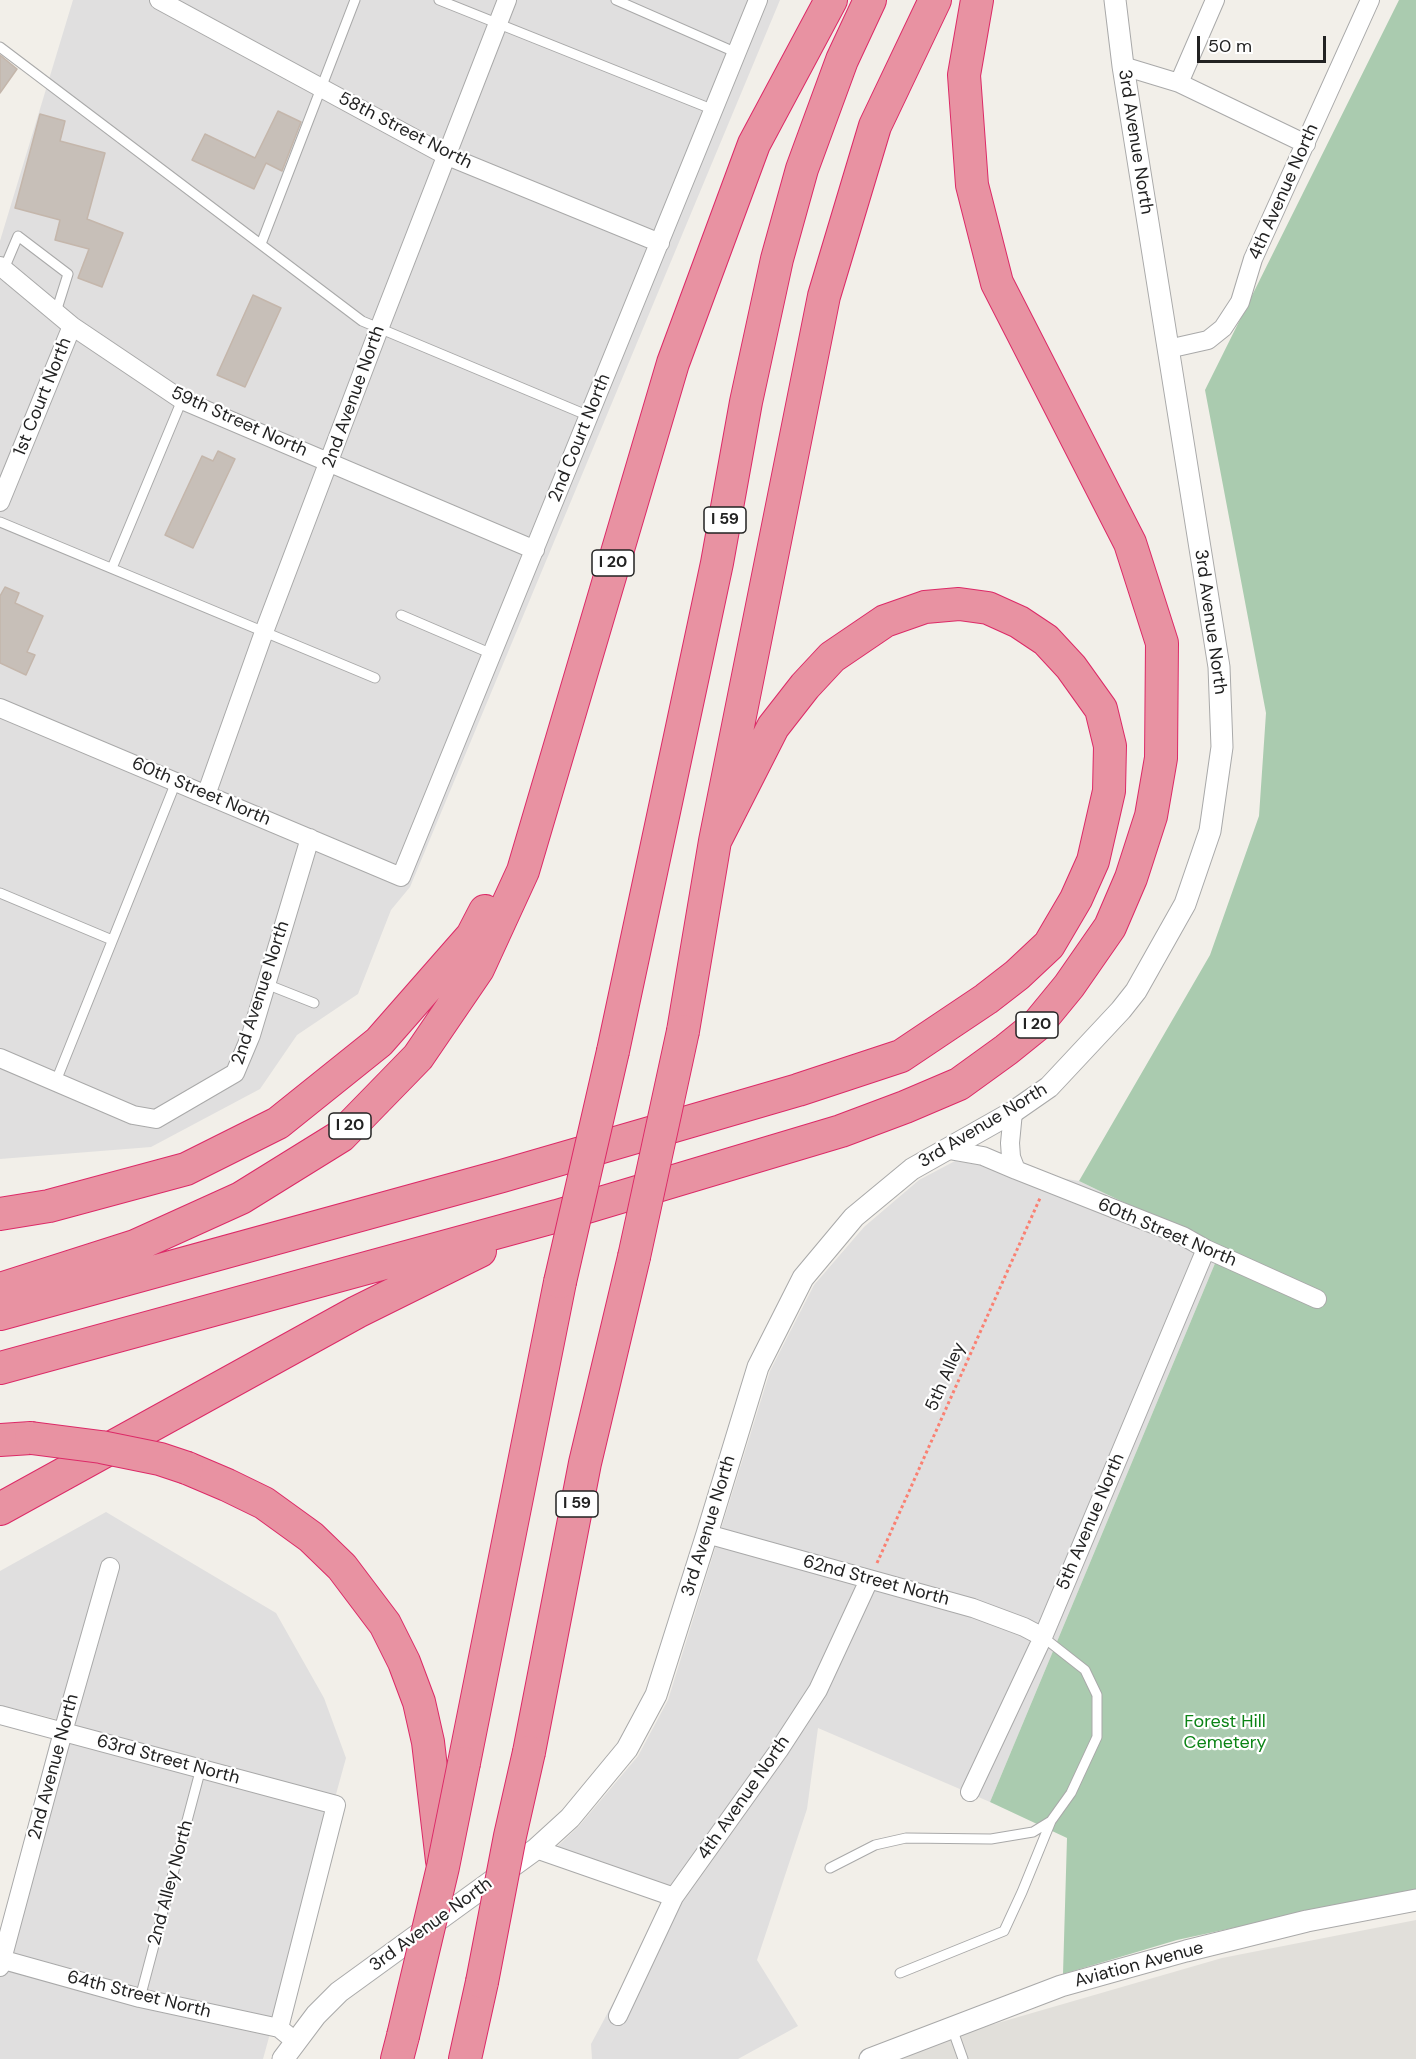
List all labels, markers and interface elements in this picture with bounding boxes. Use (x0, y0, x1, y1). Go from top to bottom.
scale bar (1200, 24, 1329, 62)
text: 50 m (1208, 34, 1252, 58)
street label: 3rd Avenue North (1113, 68, 1157, 216)
street label: 58th Street North (335, 88, 475, 174)
street label: 4th Avenue North (1244, 121, 1324, 263)
street label: 2nd Avenue North (318, 323, 390, 471)
street label: 1st Court North (9, 335, 77, 459)
street label: 2nd Court North (544, 371, 616, 505)
street label: 59th Street North (167, 382, 311, 462)
road number: I 59 (704, 507, 746, 533)
street label: 3rd Avenue North (1189, 548, 1231, 696)
road number: I 20 (592, 550, 634, 576)
street label: 60th Street North (128, 753, 274, 831)
street label: 2nd Avenue North (228, 918, 294, 1068)
road number: I 20 (1016, 1012, 1058, 1038)
street label: 3rd Avenue North (915, 1079, 1051, 1173)
road number: I 20 (329, 1113, 371, 1139)
street label: 60th Street North (1094, 1194, 1240, 1272)
street label: 5th Alley (921, 1339, 971, 1415)
street label: 5th Avenue North (1052, 1450, 1130, 1594)
street label: 3rd Avenue North (677, 1453, 741, 1599)
road number: I 59 (556, 1491, 598, 1517)
street label: 62nd Street North (800, 1551, 952, 1611)
street label: 2nd Avenue North (24, 1692, 84, 1842)
park label: Forest Hill Cemetery (1184, 1711, 1266, 1754)
street label: 63rd Street North (94, 1731, 242, 1789)
street label: 4th Avenue North (693, 1732, 795, 1864)
street label: 2nd Alley North (144, 1818, 198, 1948)
street label: 3rd Avenue North (366, 1873, 496, 1977)
street label: Aviation Avenue (1072, 1937, 1206, 1993)
street label: 64th Street North (65, 1967, 213, 2023)

